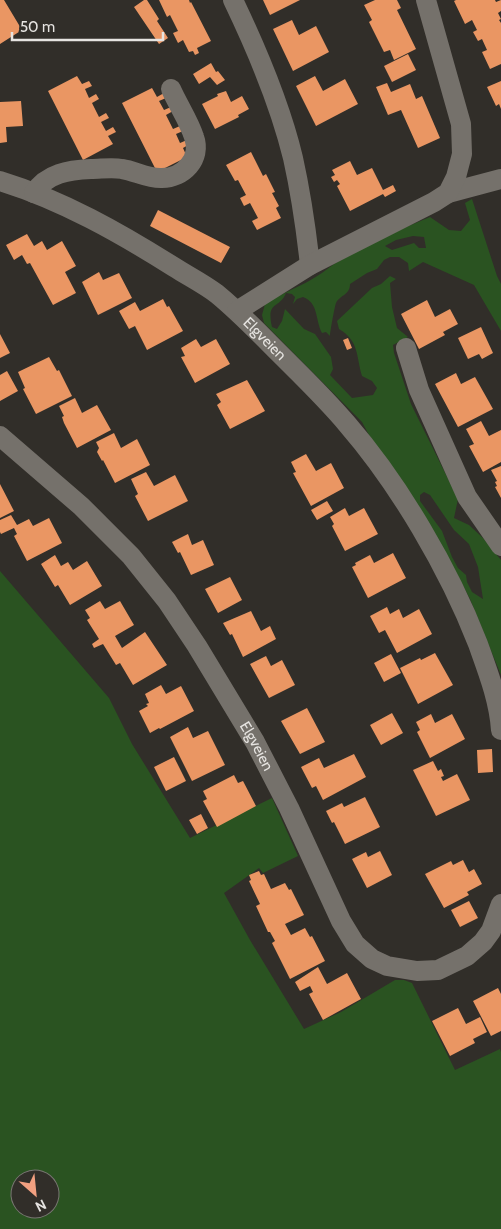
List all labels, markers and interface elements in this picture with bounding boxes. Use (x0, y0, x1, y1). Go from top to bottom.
scale bar (12, 10, 164, 42)
text: 50 m (20, 18, 55, 36)
street label: Elgveien (240, 313, 290, 364)
street label: Elgveien (236, 718, 277, 774)
north arrow (10, 1169, 60, 1219)
text: N (32, 1195, 49, 1216)

